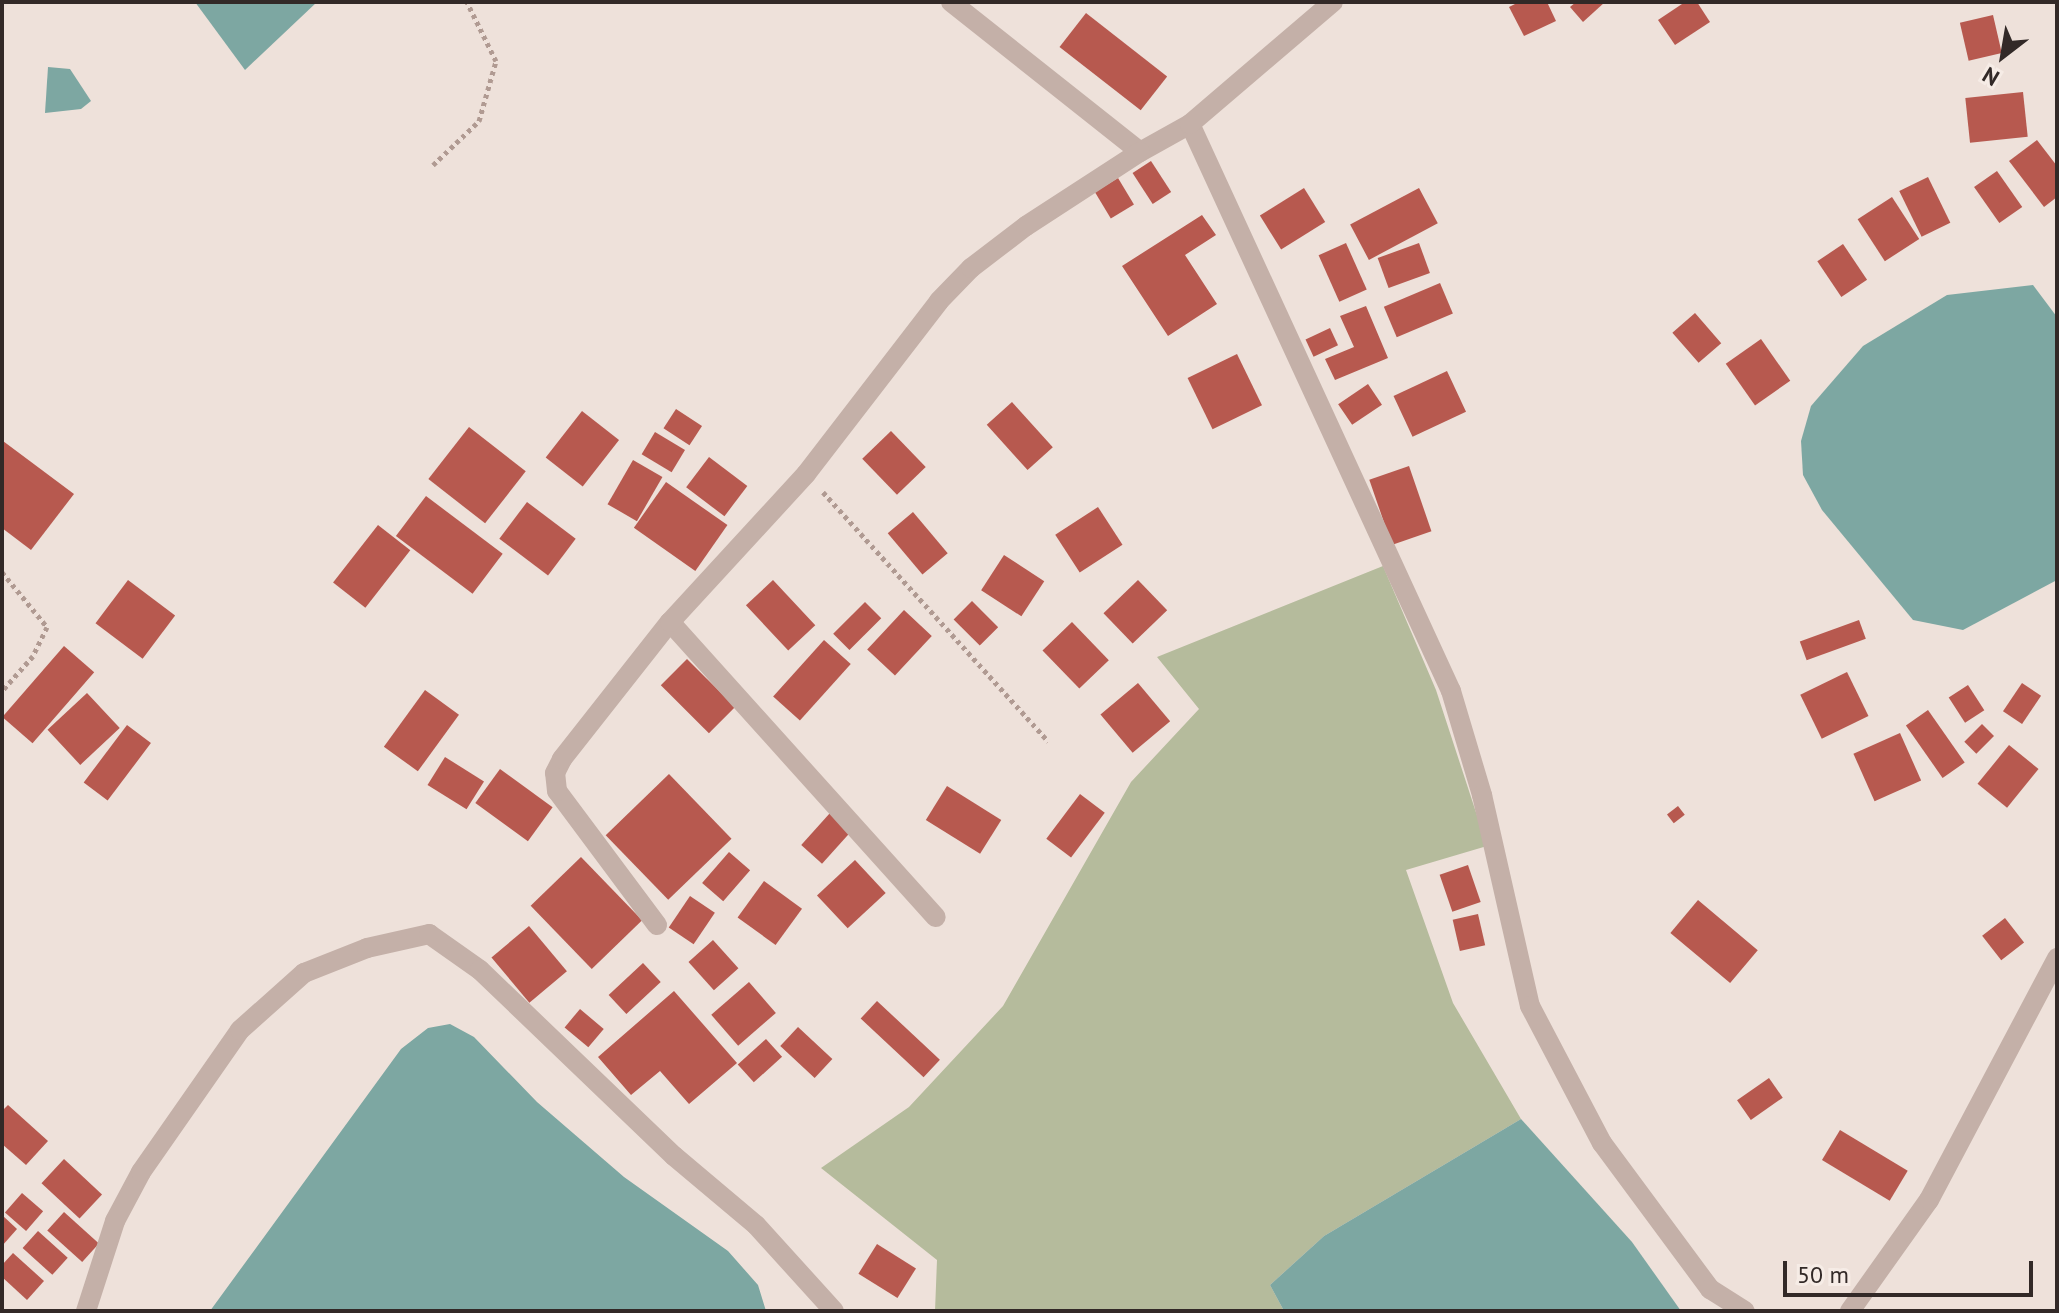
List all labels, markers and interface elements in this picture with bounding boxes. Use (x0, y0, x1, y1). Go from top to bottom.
north arrow (1963, 16, 2043, 96)
text: N (1977, 61, 2004, 92)
scale bar (1787, 1245, 2037, 1295)
text: 50 m (1797, 1259, 1849, 1290)

